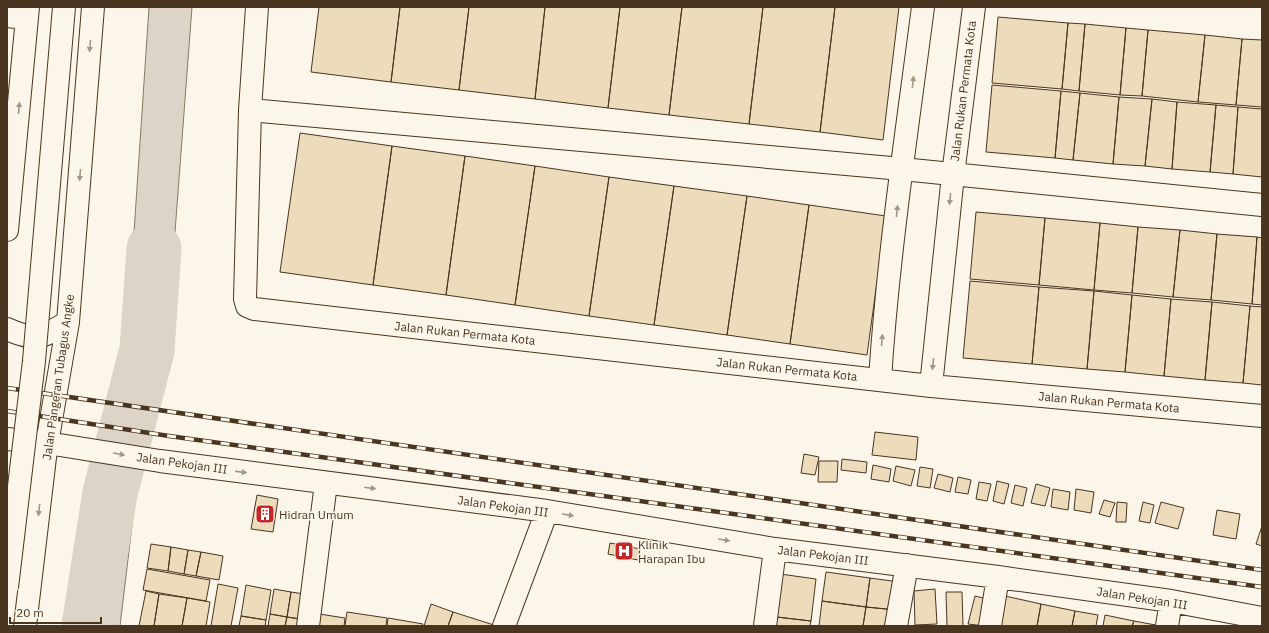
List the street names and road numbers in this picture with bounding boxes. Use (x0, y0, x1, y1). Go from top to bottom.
street label: Jalan Rukan Permata Kota (947, 19, 979, 162)
street label: Jalan Pangeran Tubagus Angke (39, 293, 77, 461)
street label: Jalan Rukan Permata Kota (394, 318, 537, 348)
street label: Jalan Rukan Permata Kota (716, 354, 859, 384)
street label: Jalan Rukan Permata Kota (1038, 388, 1181, 416)
street label: Jalan Pekojan III (136, 449, 229, 477)
street label: Jalan Pekojan III (457, 492, 550, 520)
street label: Jalan Pekojan III (777, 542, 870, 568)
street label: Jalan Pekojan III (1096, 583, 1189, 613)

